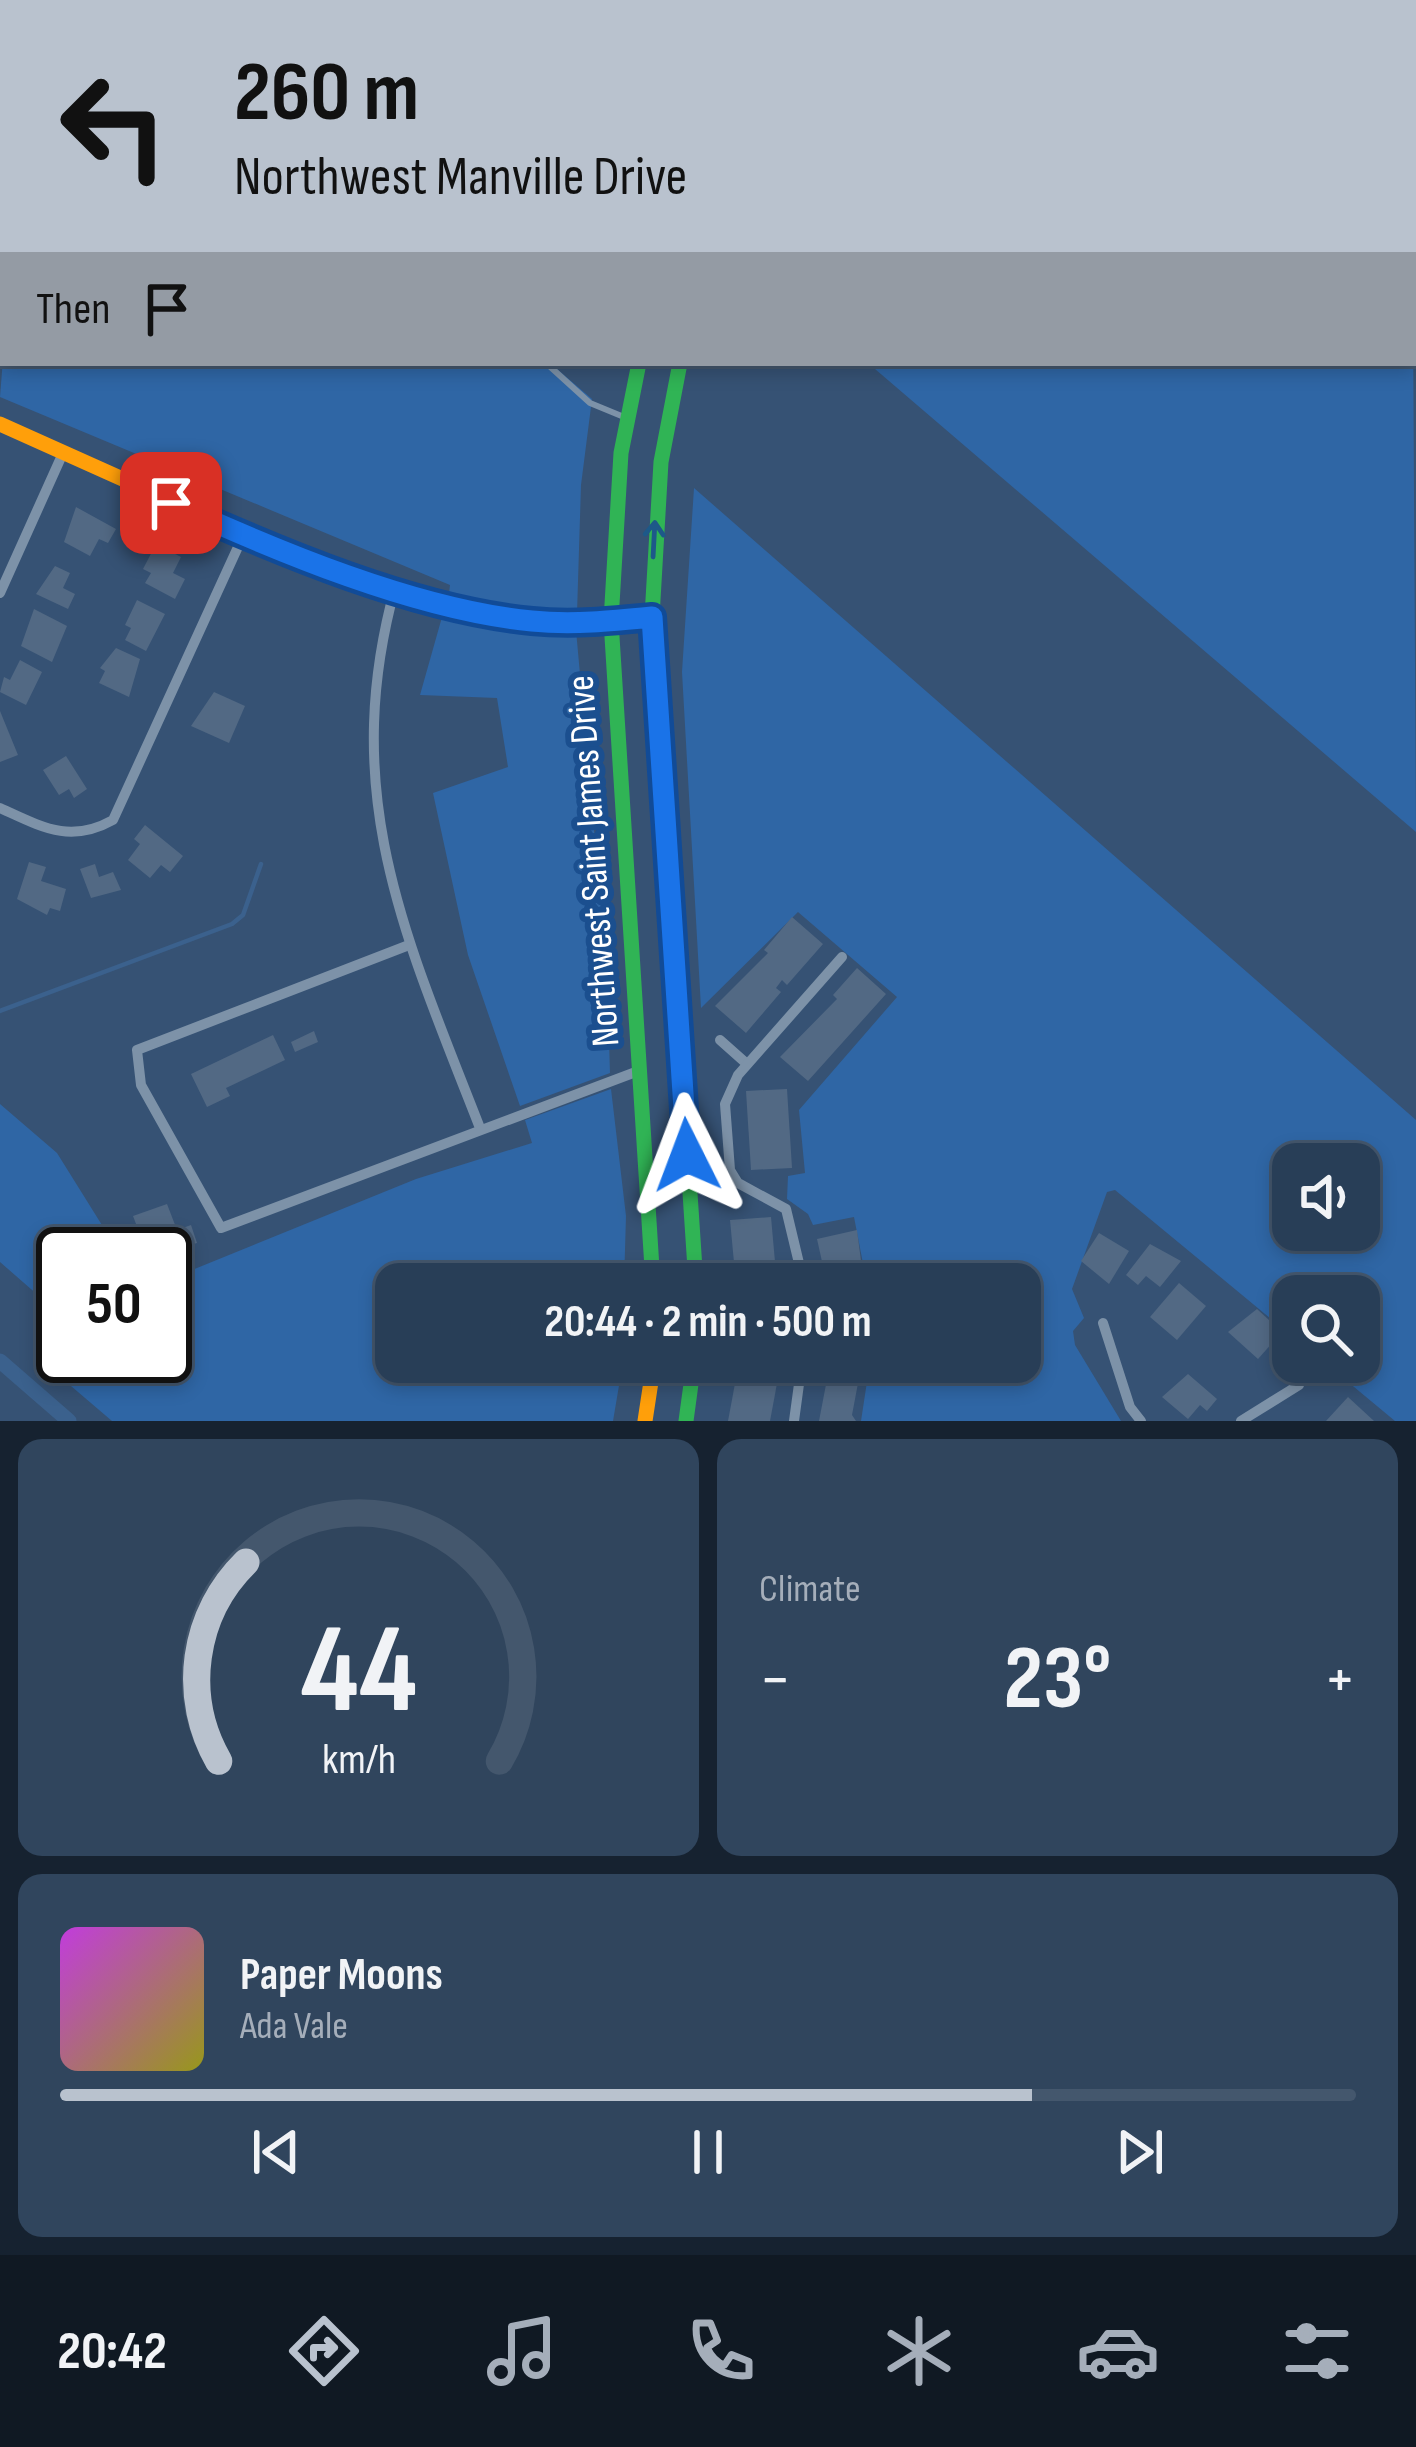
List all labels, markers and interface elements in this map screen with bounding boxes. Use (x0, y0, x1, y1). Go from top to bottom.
text: 260 m (234, 43, 419, 144)
icon: left (36, 48, 192, 204)
text: Northwest Manville Drive (234, 145, 687, 210)
icon: arrive (134, 276, 200, 342)
text: Then (36, 282, 110, 337)
pin (120, 452, 222, 554)
icon: arrive (138, 470, 204, 536)
one-way arrow (643, 520, 666, 559)
street label: Northwest Saint James Drive (558, 674, 630, 1048)
position arrow (624, 1092, 750, 1218)
map controls (1272, 1143, 1380, 1383)
button: sound (1272, 1143, 1380, 1251)
speed limit sign: 50 (36, 1227, 192, 1383)
button: search (1272, 1275, 1380, 1383)
text: 20:44 · 2 min · 500 m (544, 1295, 872, 1350)
text: Climate (759, 1566, 861, 1613)
text: 44 (300, 1598, 417, 1747)
text: 23° (1003, 1626, 1112, 1734)
text: − (759, 1641, 791, 1720)
text: + (1324, 1641, 1356, 1720)
text: km/h (321, 1733, 396, 1785)
text: Paper Moons (240, 1948, 443, 2003)
text: Ada Vale (240, 2003, 348, 2050)
icon: previous (243, 2119, 309, 2185)
icon: pause (675, 2119, 741, 2185)
icon: next (1107, 2119, 1173, 2185)
icon: directions (282, 2309, 366, 2393)
icon: music (480, 2309, 564, 2393)
icon: phone (679, 2309, 763, 2393)
icon: climate (877, 2309, 961, 2393)
icon: car (1076, 2309, 1160, 2393)
icon: filters (1275, 2309, 1359, 2393)
text: 20:42 (57, 2319, 167, 2384)

